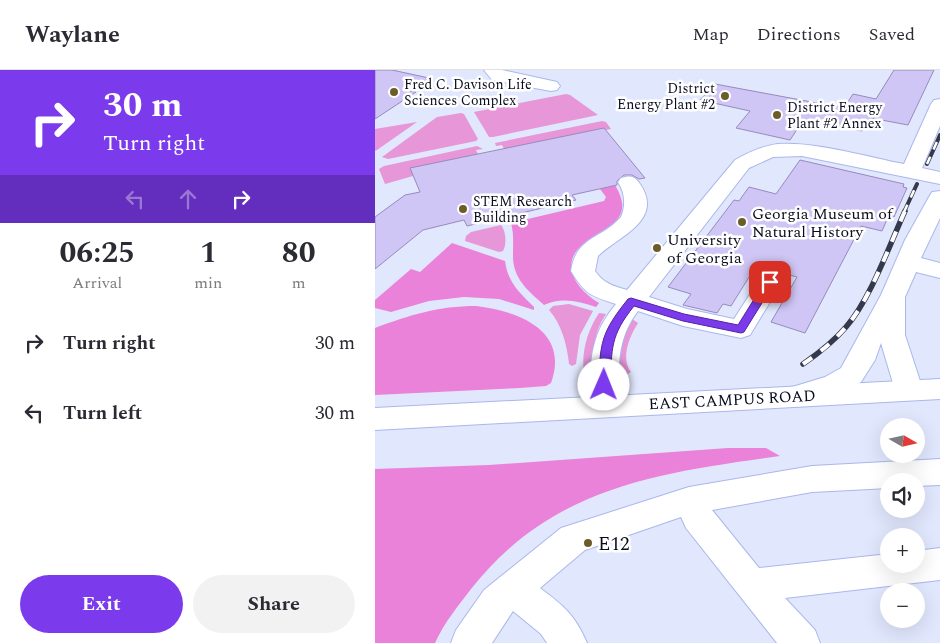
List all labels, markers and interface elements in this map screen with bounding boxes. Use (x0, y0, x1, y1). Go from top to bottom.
text: Waylane (25, 17, 120, 53)
text: Map (693, 21, 729, 48)
text: Directions (757, 21, 841, 48)
text: Saved (869, 21, 915, 48)
place label: Fred C. Davison Life Sciences Complex (404, 74, 532, 111)
place label: District Energy Plant #2 (617, 78, 715, 115)
text: 30 m (103, 79, 183, 132)
marker: Fred C. Davison Life Sciences Complex (388, 86, 400, 98)
icon: right (20, 90, 85, 155)
marker: District Energy Plant #2 (719, 90, 731, 102)
place label: District Energy Plant #2 Annex (787, 97, 884, 134)
marker: District Energy Plant #2 Annex (771, 109, 783, 121)
text: Turn right (103, 127, 205, 160)
icon: left (121, 185, 149, 213)
icon: ahead (174, 185, 202, 213)
icon: right (227, 185, 255, 213)
place label: STEM Research Building (473, 191, 572, 228)
place label: Georgia Museum of Natural History (752, 202, 894, 244)
marker: STEM Research Building (457, 203, 469, 215)
marker: Georgia Museum of Natural History (736, 216, 748, 228)
place label: University of Georgia (667, 228, 742, 270)
text: 06:25 (59, 230, 135, 276)
text: 1 (200, 230, 217, 276)
text: 80 (282, 230, 316, 276)
marker: University of Georgia (651, 242, 663, 254)
pin (749, 261, 791, 303)
icon: arrive (756, 268, 784, 296)
text: Arrival (72, 271, 122, 295)
text: min (194, 271, 222, 295)
text: m (292, 271, 306, 295)
icon: right (20, 329, 48, 357)
text: Turn right (63, 329, 156, 358)
text: 30 m (315, 329, 355, 358)
position arrow (577, 358, 629, 410)
street label: EAST CAMPUS ROAD (648, 384, 816, 416)
icon: left (20, 399, 48, 427)
text: Turn left (63, 399, 142, 428)
text: 30 m (315, 399, 355, 428)
north arrow (880, 418, 925, 462)
map controls (880, 418, 925, 628)
button: sound (880, 473, 925, 518)
button: + (880, 528, 925, 573)
place label: E12 (598, 530, 629, 559)
marker: E12 (582, 537, 594, 549)
button: Exit (20, 575, 183, 633)
button: Share (193, 575, 355, 633)
button: − (880, 583, 925, 628)

